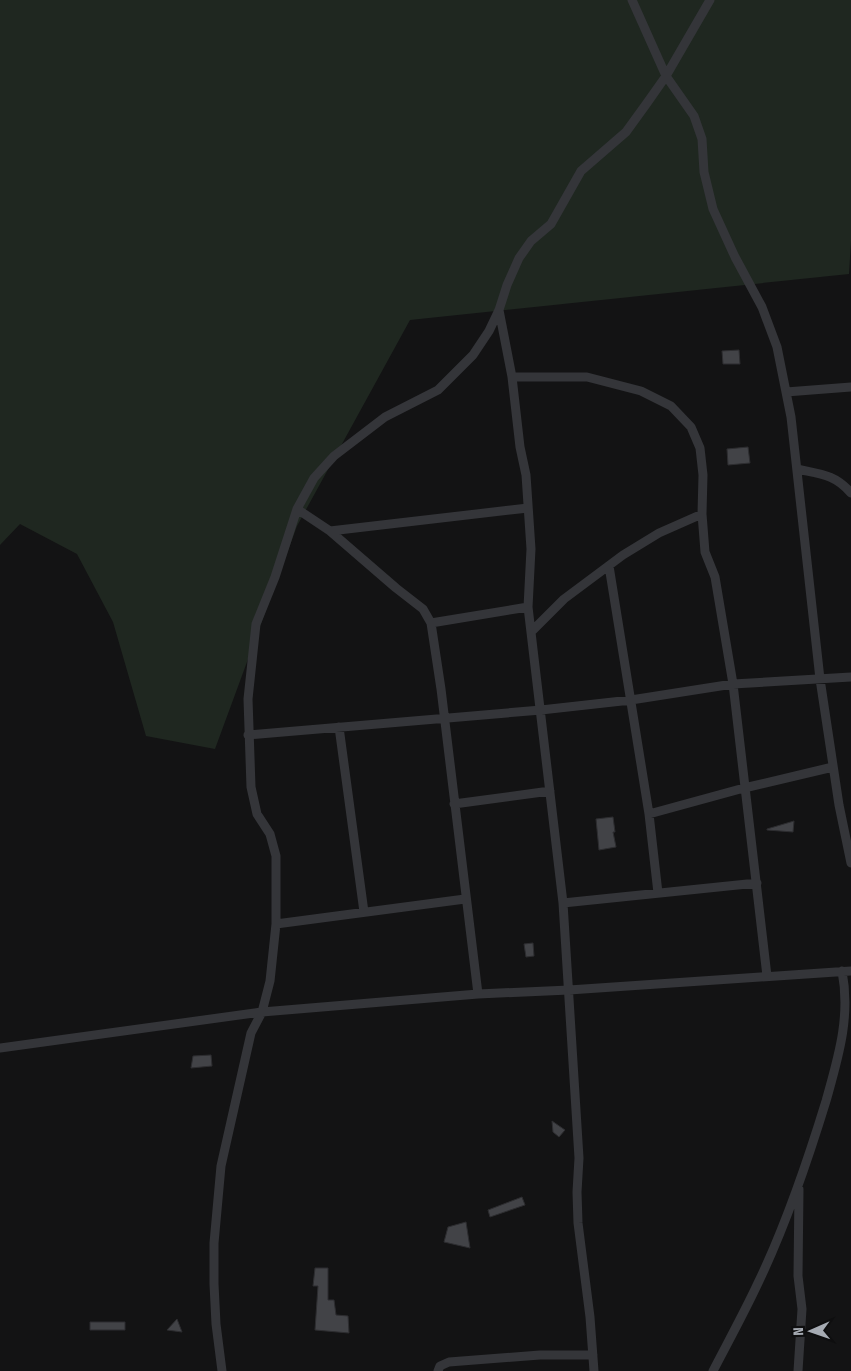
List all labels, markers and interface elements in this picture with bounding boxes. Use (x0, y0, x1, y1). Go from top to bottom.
north arrow (786, 1306, 836, 1356)
text: N (790, 1327, 807, 1336)

